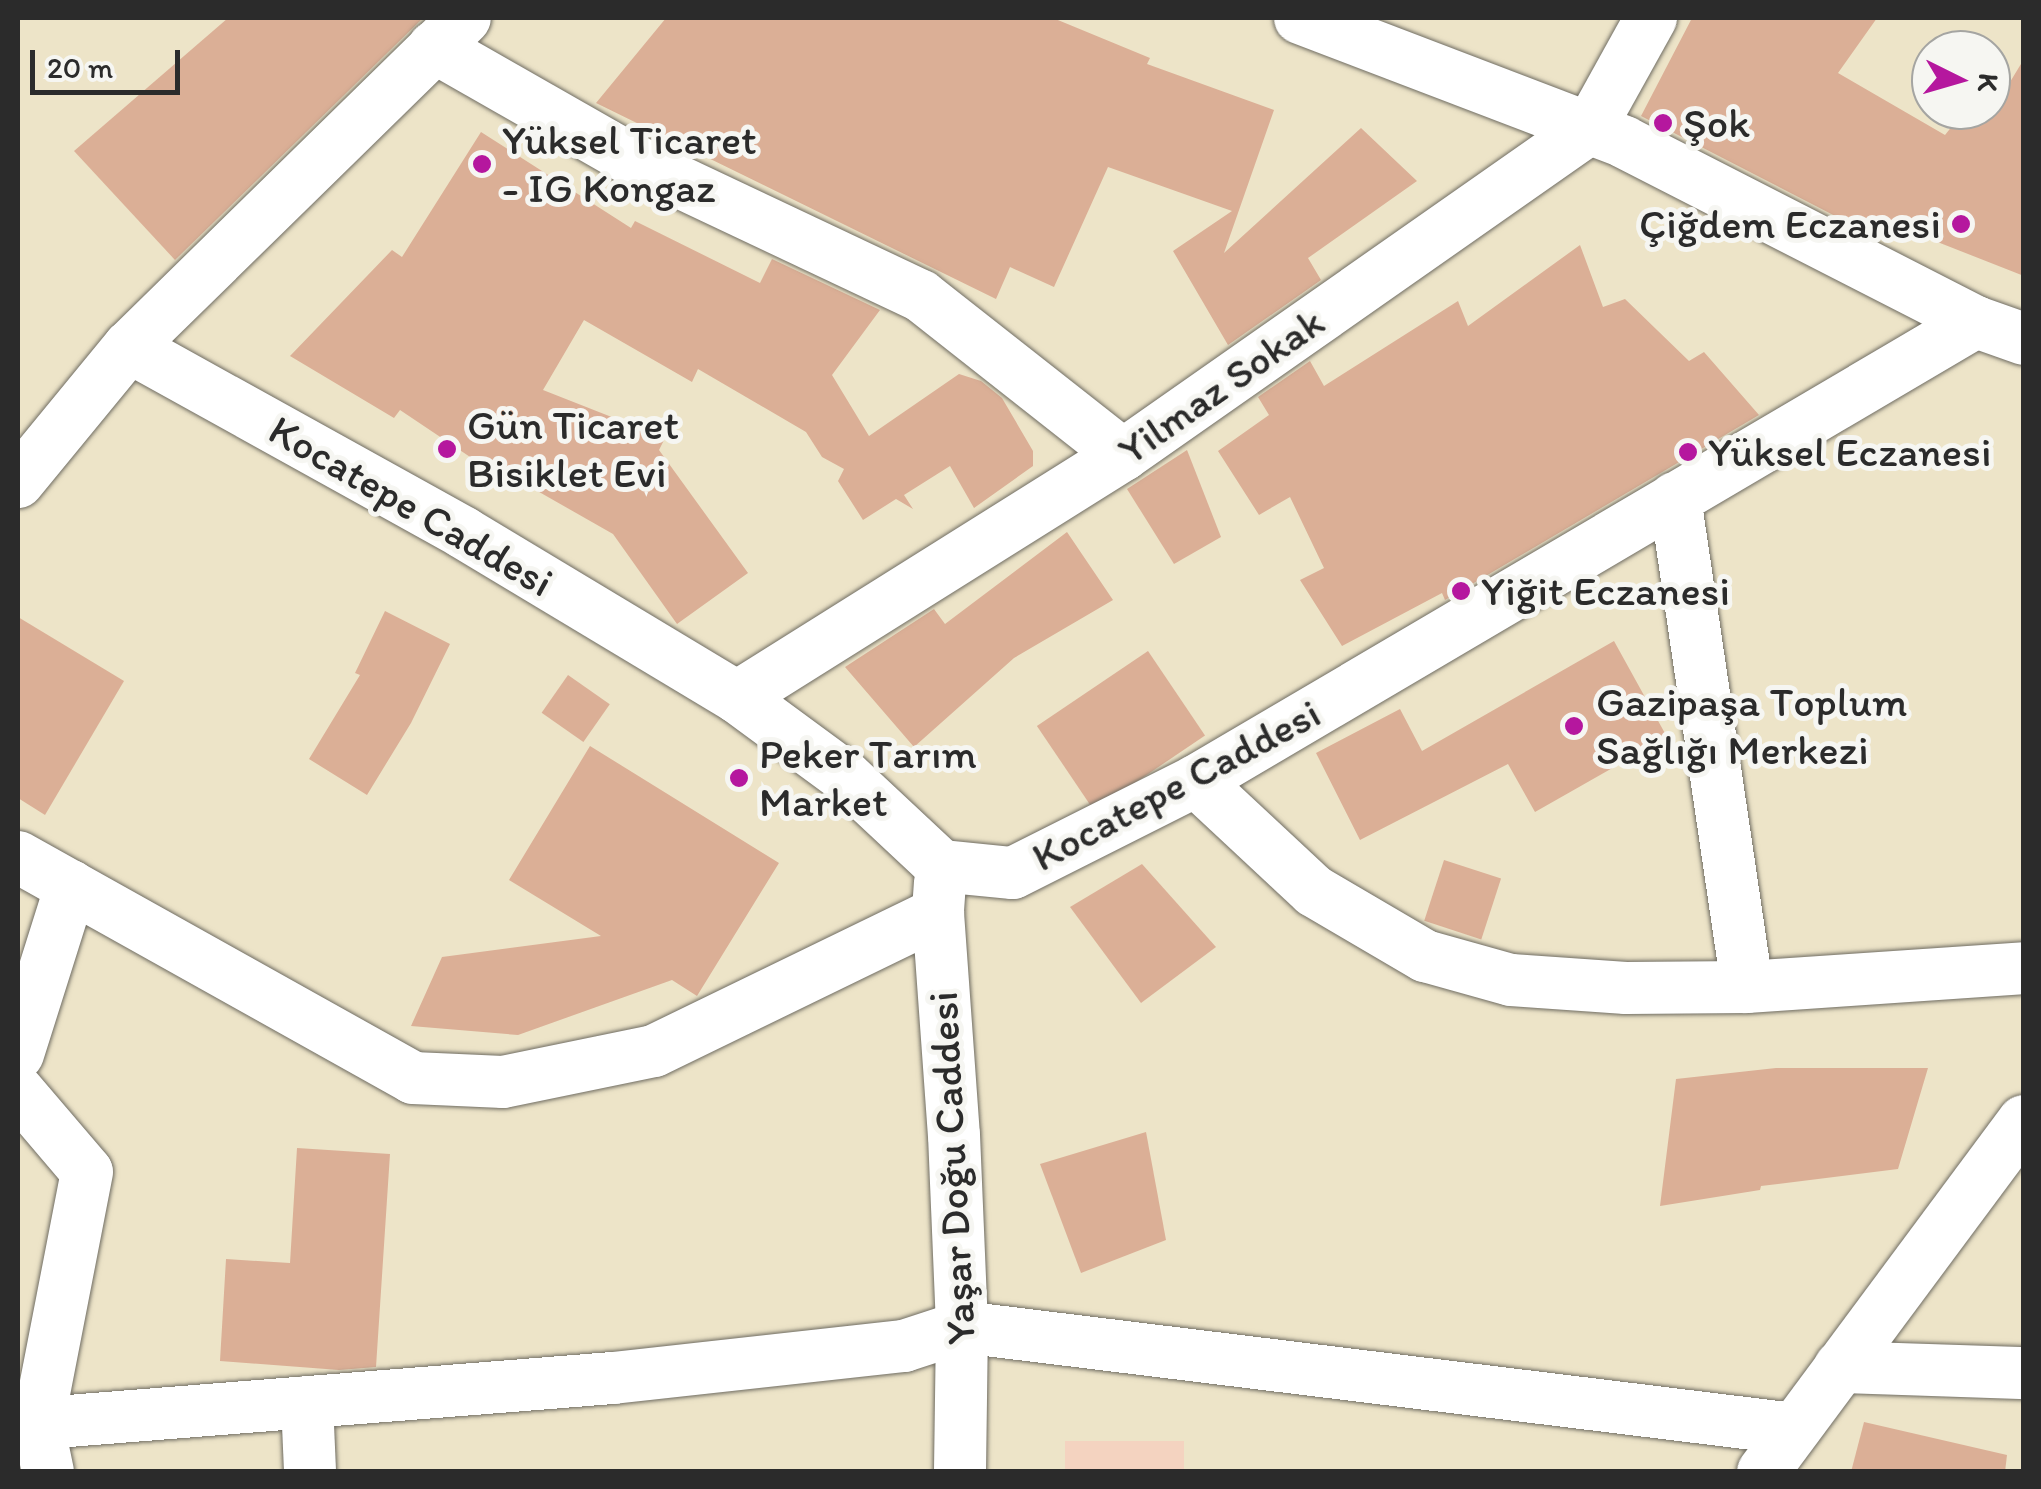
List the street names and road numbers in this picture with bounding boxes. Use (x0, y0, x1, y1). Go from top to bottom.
street label: Yilmaz Sokak (1109, 297, 1333, 475)
street label: Kocatepe Caddesi (260, 404, 562, 608)
street label: Kocatepe Caddesi (1023, 688, 1329, 882)
street label: Yaşar Doğu Caddesi (918, 989, 986, 1347)

